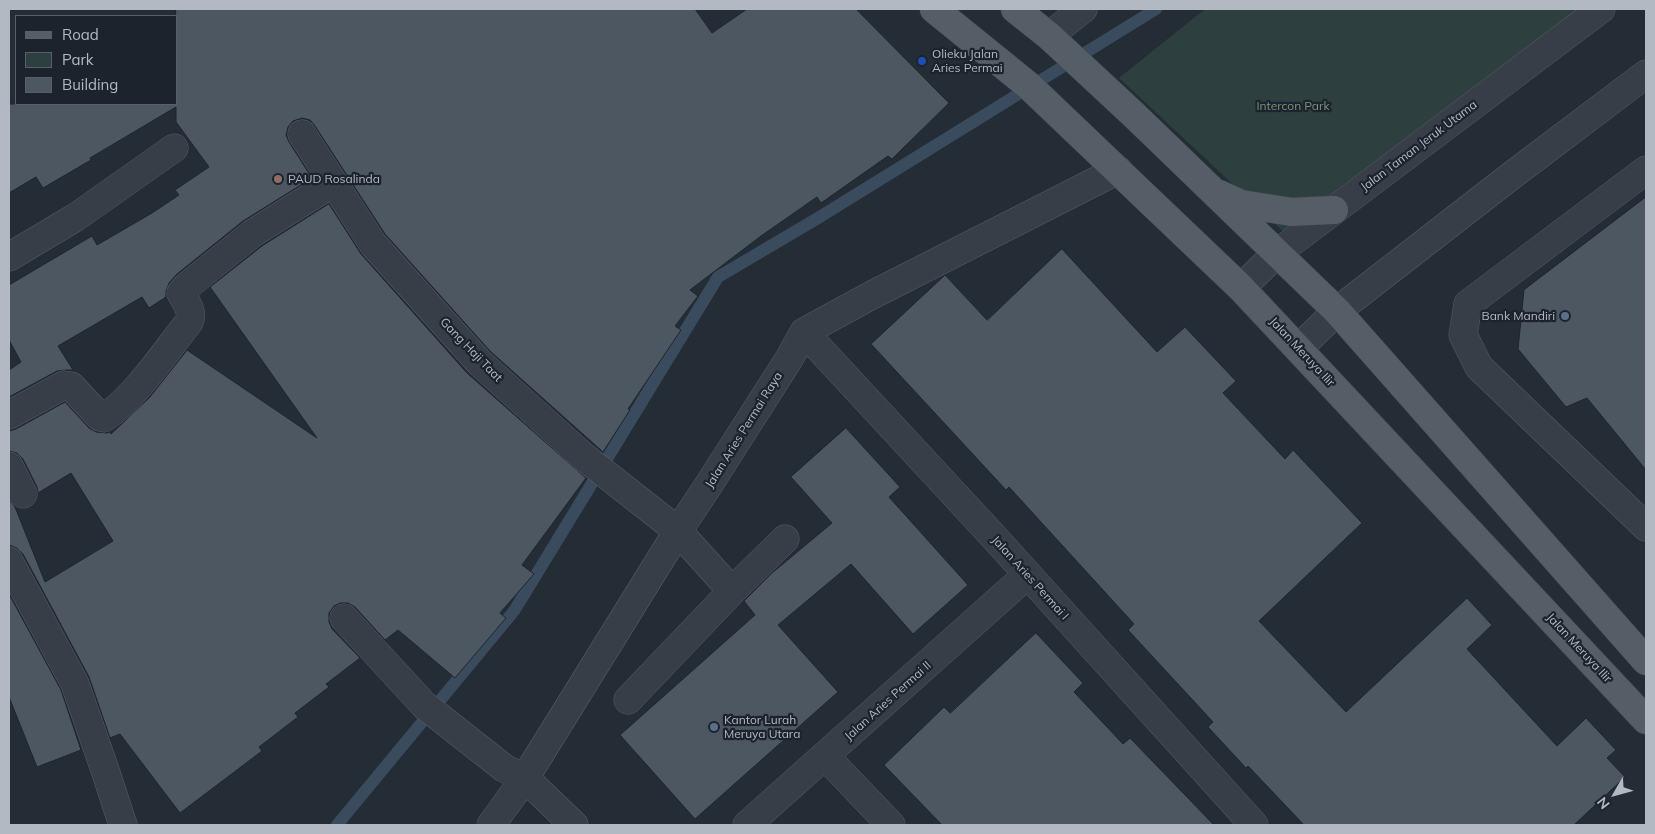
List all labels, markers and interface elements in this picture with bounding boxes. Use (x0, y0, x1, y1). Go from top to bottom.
legend (15, 15, 178, 105)
text: Road (62, 25, 99, 44)
place label: Olieku Jalan Aries Permai (932, 47, 1003, 75)
text: Park (62, 50, 94, 69)
marker: Olieku Jalan Aries Permai (916, 55, 928, 67)
text: Building (62, 75, 118, 94)
street label: Jalan Taman Jeruk Utama (1358, 98, 1480, 194)
park label: Intercon Park (1256, 99, 1330, 113)
place label: PAUD Rosalinda (288, 172, 380, 186)
marker: PAUD Rosalinda (272, 173, 284, 185)
place label: Bank Mandiri (1482, 309, 1555, 323)
marker: Bank Mandiri (1559, 310, 1571, 322)
street label: Jalan Meruya Ilir (1266, 314, 1338, 390)
street label: Gang Haji Taat (437, 315, 505, 385)
street label: Jalan Aries Permai Raya (702, 369, 786, 491)
street label: Jalan Aries Permai I (988, 533, 1072, 623)
street label: Jalan Meruya Ilir (1543, 610, 1615, 686)
street label: Jalan Aries Permai II (842, 658, 934, 744)
place label: Kantor Lurah Meruya Utara (724, 713, 800, 741)
marker: Kantor Lurah Meruya Utara (708, 721, 720, 733)
north arrow (1590, 769, 1640, 819)
text: N (1593, 794, 1614, 813)

